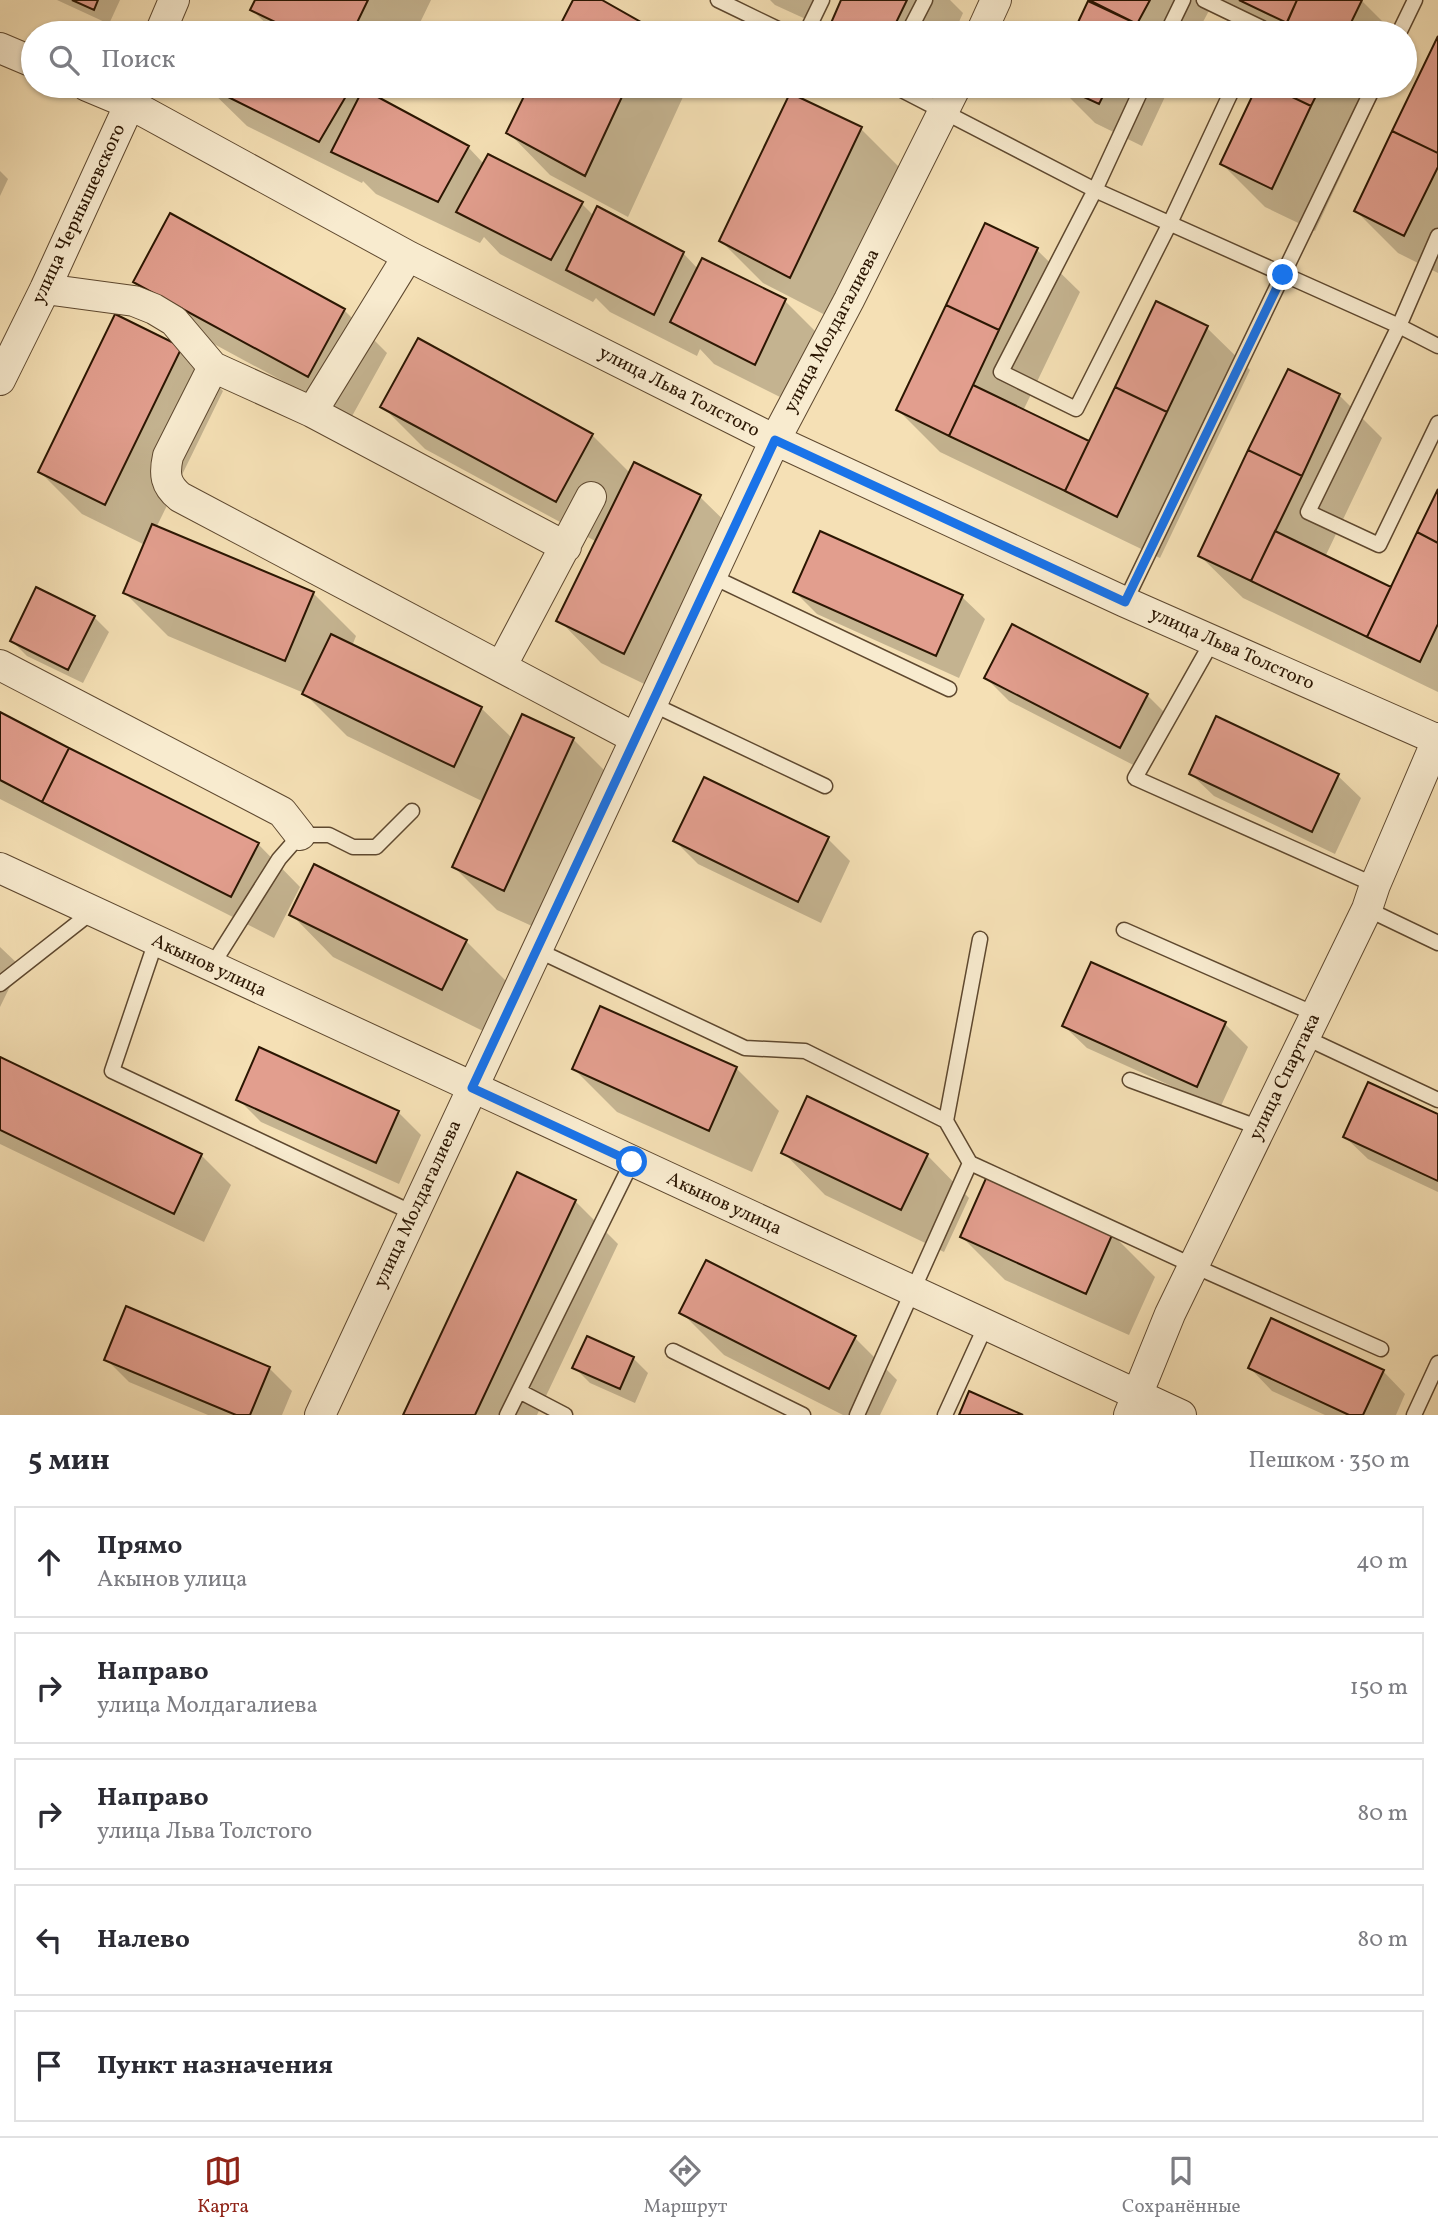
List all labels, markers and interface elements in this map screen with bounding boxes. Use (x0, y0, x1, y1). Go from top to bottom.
search box (21, 21, 1417, 98)
icon: search (45, 41, 83, 79)
text: Поиск (101, 42, 175, 78)
street label: улица Чернышевского (26, 120, 132, 308)
street label: улица Молдагалиева (778, 244, 886, 418)
route end (1267, 259, 1298, 290)
street label: улица Льва Толстого (594, 340, 764, 444)
street label: улица Льва Толстого (1145, 601, 1319, 697)
street label: Акынов улица (147, 928, 271, 1004)
street label: улица Спартака (1243, 1009, 1327, 1145)
street label: улица Молдагалиева (368, 1116, 468, 1292)
route start (616, 1146, 647, 1177)
street label: Акынов улица (662, 1166, 786, 1242)
text: 5 мин (28, 1440, 110, 1482)
text: Пешком · 350 m (1248, 1445, 1410, 1477)
text: Прямо (97, 1528, 182, 1564)
icon: ahead (30, 1543, 68, 1581)
text: 40 m (1356, 1546, 1408, 1578)
text: Акынов улица (97, 1564, 248, 1596)
text: Направо (97, 1654, 209, 1690)
icon: right (30, 1669, 68, 1707)
text: 150 m (1350, 1672, 1408, 1704)
text: улица Молдагалиева (97, 1690, 318, 1722)
text: Направо (97, 1780, 209, 1816)
icon: right (30, 1795, 68, 1833)
text: 80 m (1358, 1798, 1408, 1830)
text: улица Льва Толстого (97, 1816, 312, 1848)
icon: left (30, 1921, 68, 1959)
text: Налево (97, 1922, 190, 1958)
text: 80 m (1358, 1924, 1408, 1956)
icon: arrive (30, 2047, 68, 2085)
text: Пункт назначения (97, 2048, 333, 2084)
tab: Карта (197, 2152, 249, 2220)
tab: Маршрут (644, 2152, 727, 2220)
tab: Сохранённые (1122, 2152, 1241, 2220)

